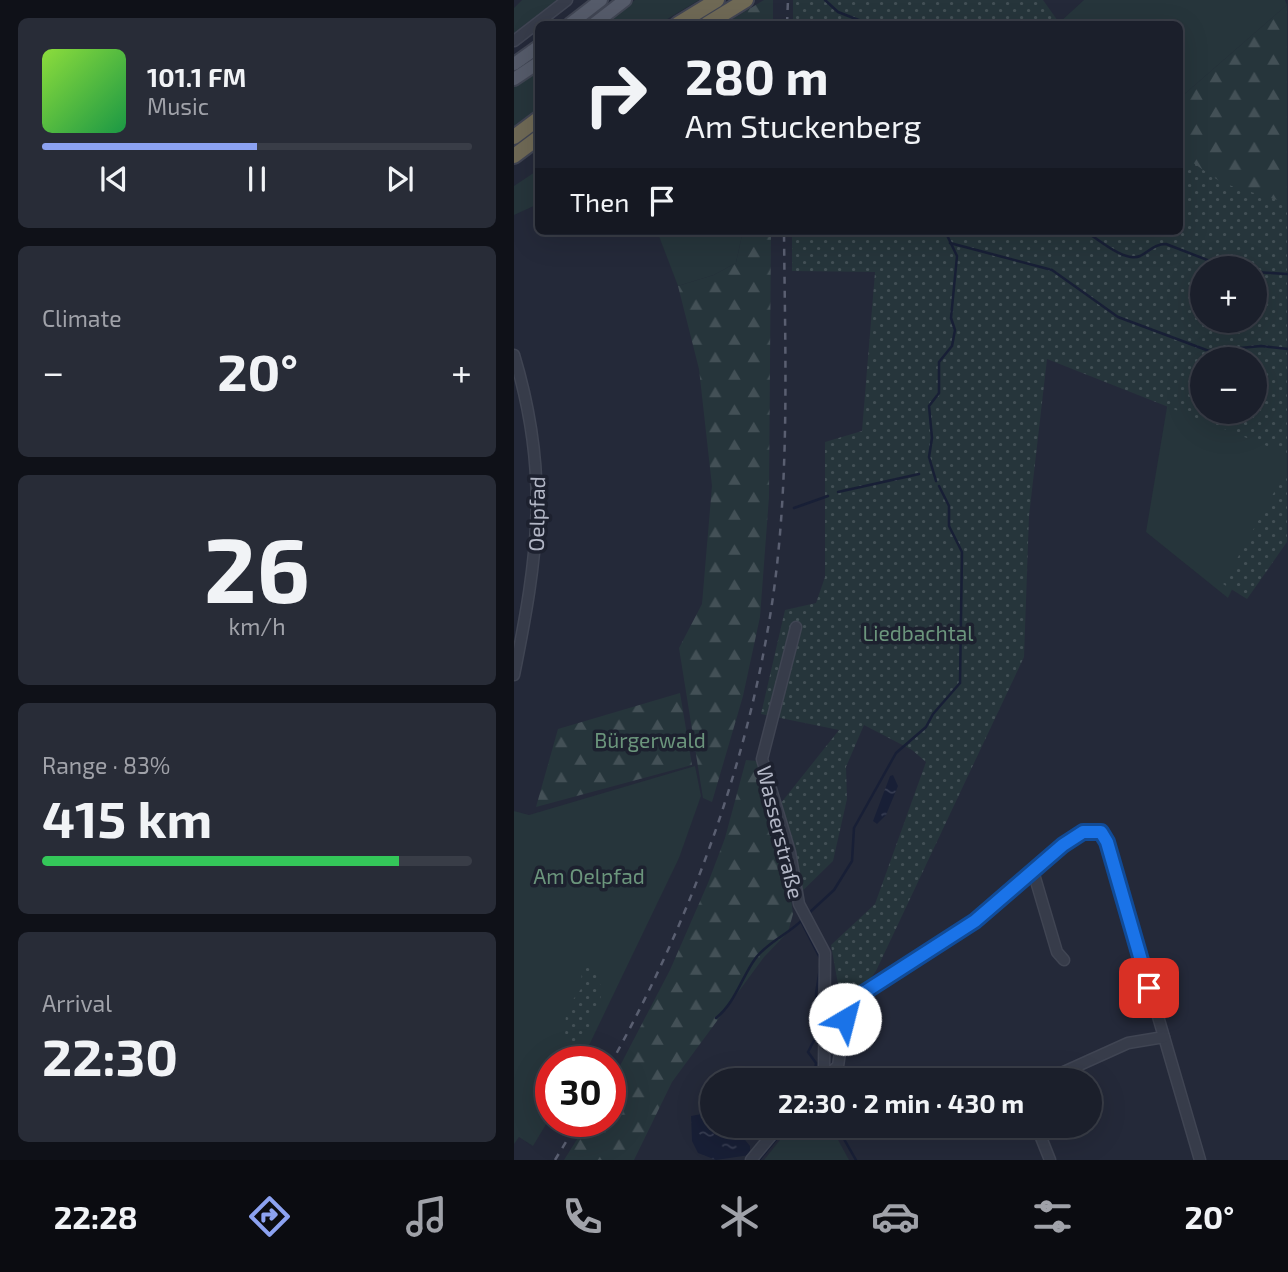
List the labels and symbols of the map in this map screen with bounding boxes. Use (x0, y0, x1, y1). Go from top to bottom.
street label: Oelpfad (523, 476, 549, 552)
park label: Liedbachtal (862, 620, 974, 645)
park label: Bürgerwald (594, 727, 706, 752)
street label: Wasserstraße (752, 763, 810, 901)
park label: Am Oelpfad (533, 863, 645, 888)
pin (1119, 958, 1179, 1018)
position arrow (808, 982, 882, 1056)
speed limit sign: 30 (535, 1046, 626, 1137)

